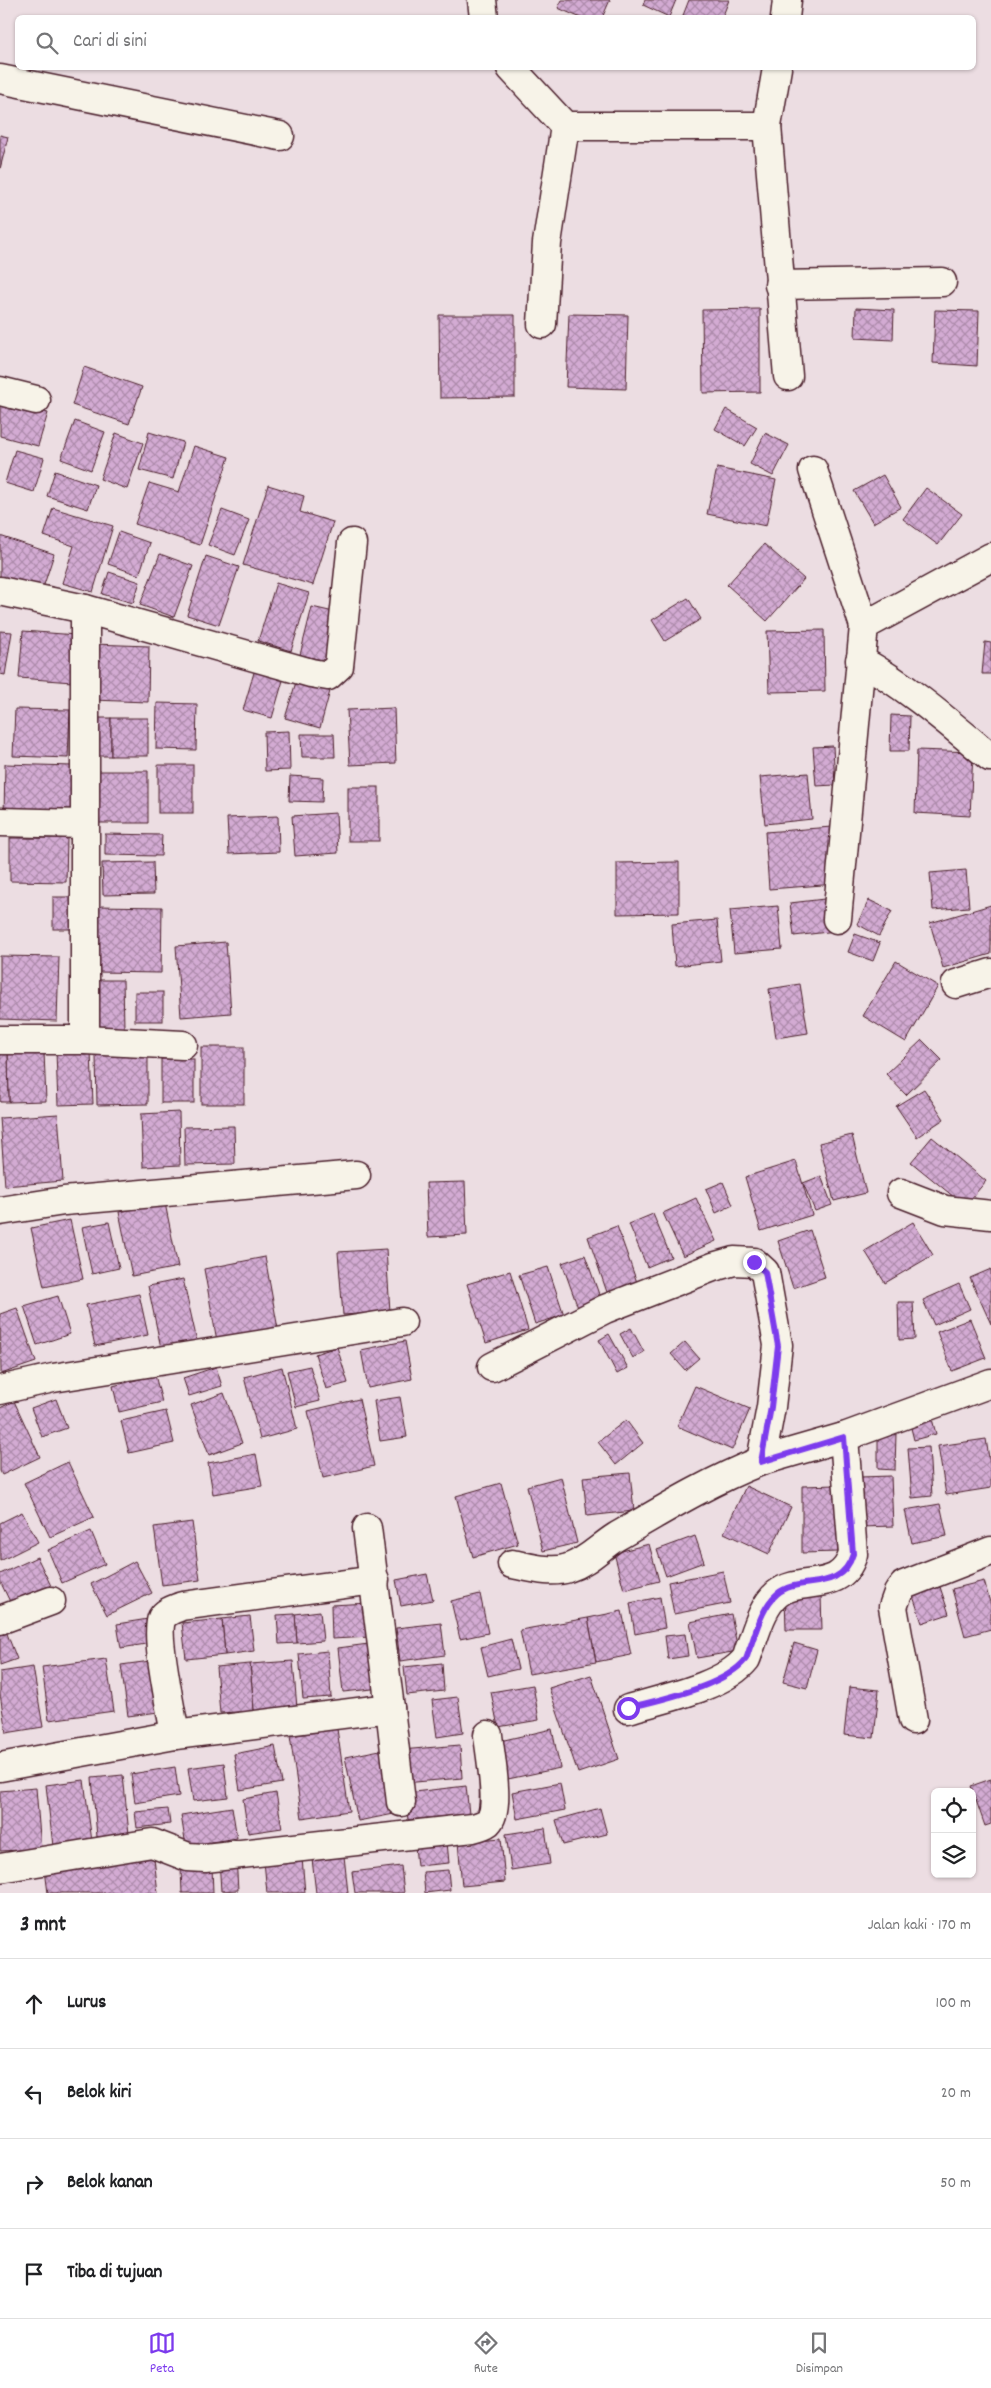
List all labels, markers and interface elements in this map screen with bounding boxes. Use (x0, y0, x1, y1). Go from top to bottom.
search box (15, 15, 976, 70)
icon: search (33, 29, 61, 57)
text: Cari di sini (73, 29, 147, 56)
route end (743, 1251, 766, 1274)
route start (617, 1697, 640, 1720)
map controls (931, 1788, 976, 1878)
button: locate (931, 1788, 976, 1833)
button: layers (931, 1833, 976, 1878)
text: 3 mnt (20, 1911, 66, 1941)
text: Jalan kaki · 170 m (868, 1914, 971, 1937)
icon: ahead (20, 1990, 48, 2018)
text: Lurus (67, 1990, 106, 2017)
text: 100 m (935, 1992, 971, 2015)
icon: left (20, 2080, 48, 2108)
text: Belok kiri (67, 2080, 131, 2107)
text: 20 m (941, 2082, 971, 2105)
icon: right (20, 2170, 48, 2198)
text: Belok kanan (67, 2170, 153, 2197)
text: 50 m (940, 2172, 971, 2195)
icon: arrive (20, 2260, 48, 2288)
text: Tiba di tujuan (67, 2260, 162, 2287)
tab: Peta (148, 2329, 176, 2379)
tab: Rute (472, 2329, 500, 2379)
tab: Disimpan (796, 2329, 843, 2379)

